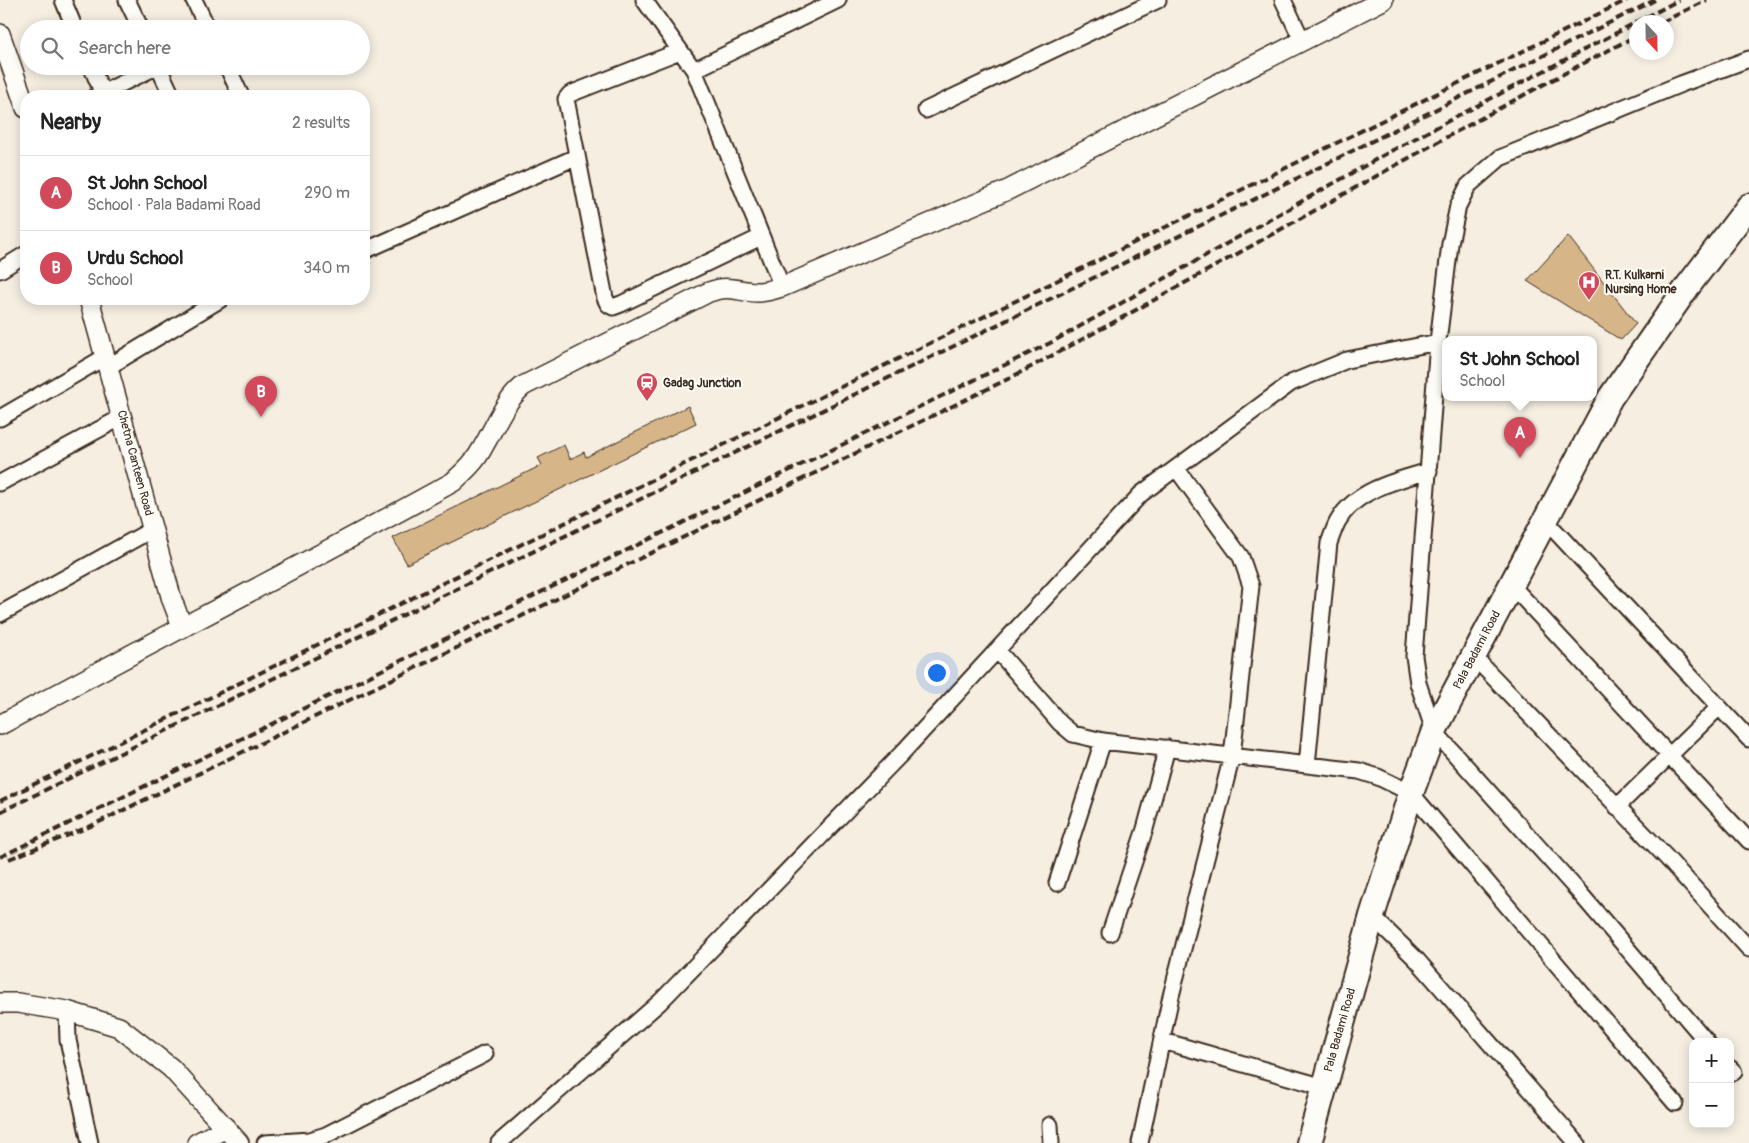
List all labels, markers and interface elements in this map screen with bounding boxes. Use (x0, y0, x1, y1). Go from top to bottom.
north arrow (1629, 15, 1674, 60)
search box (20, 20, 370, 75)
icon: search (38, 34, 66, 62)
text: Search here (78, 36, 171, 60)
text: Nearby (40, 109, 101, 136)
text: 2 results (292, 113, 350, 133)
text: St John School (87, 171, 208, 195)
text: A (51, 183, 61, 203)
text: 290 m (304, 183, 350, 203)
text: School · Pala Badami Road (87, 195, 261, 215)
text: Urdu School (87, 246, 184, 270)
text: B (51, 258, 61, 278)
text: 340 m (303, 258, 350, 278)
place label: R.T. Kulkarni Nursing Home (1605, 268, 1678, 297)
text: School (87, 270, 133, 290)
hospital icon: R.T. Kulkarni Nursing Home (1577, 270, 1601, 301)
popup (1442, 336, 1597, 401)
text: St John School (1459, 347, 1580, 371)
station icon: Gadag Junction (635, 371, 659, 402)
text: School (1459, 371, 1505, 391)
pin: B (245, 376, 277, 417)
place label: Gadag Junction (663, 376, 742, 391)
street label: Chetna Canteen Road (114, 409, 156, 518)
pin: A (1504, 417, 1536, 458)
street label: Pala Badami Road (1450, 608, 1504, 692)
your location (924, 660, 950, 686)
street label: Pala Badami Road (1321, 986, 1359, 1074)
map controls (1689, 1038, 1734, 1128)
button: + (1689, 1038, 1734, 1083)
button: − (1689, 1083, 1734, 1128)

